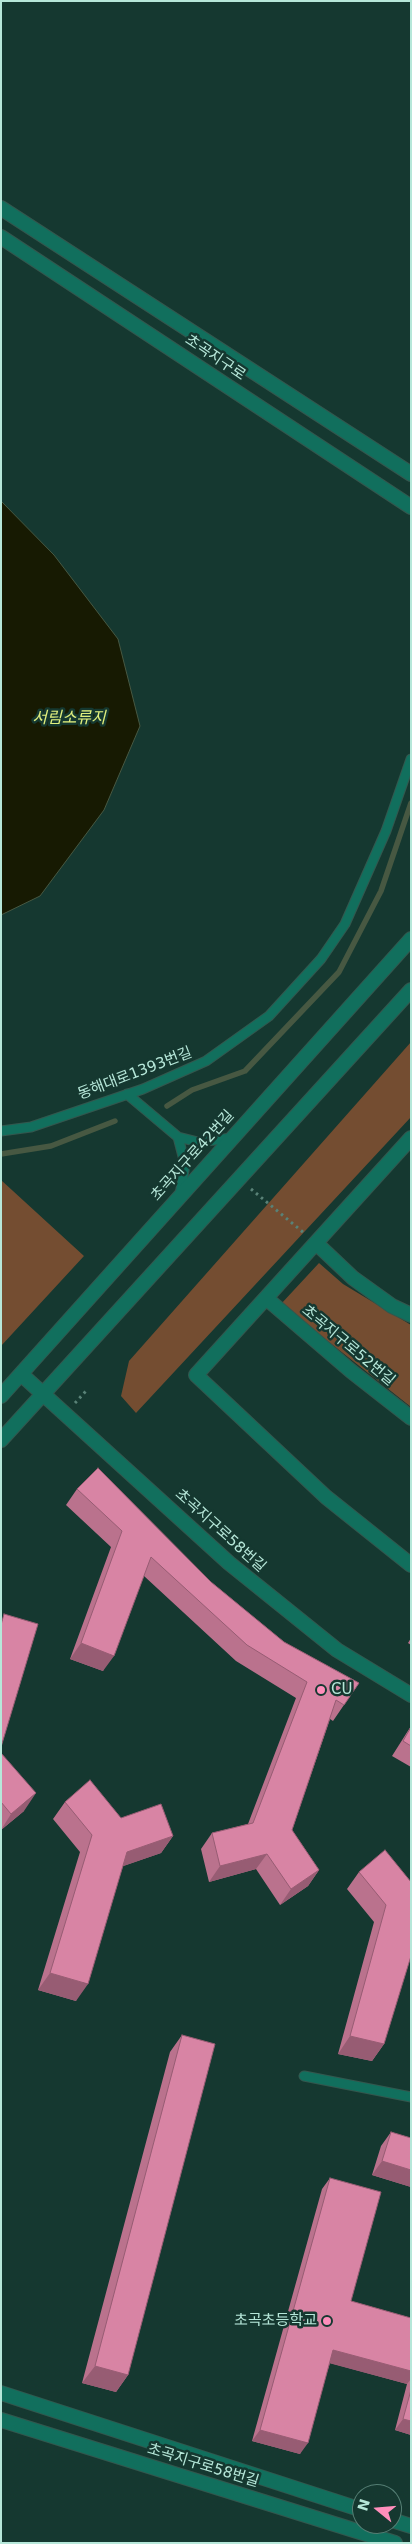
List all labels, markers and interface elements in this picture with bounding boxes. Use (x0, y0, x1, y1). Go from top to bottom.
street label: 초곡지구로 (181, 331, 249, 385)
water label: 서림소류지 (32, 709, 106, 729)
street label: 동해대로1393번길 (75, 1044, 195, 1104)
street label: 초곡지구로42번길 (148, 1107, 238, 1205)
street label: 초곡지구로52번길 (298, 1302, 398, 1390)
street label: 초곡지구로58번길 (171, 1486, 269, 1576)
place label: CU (331, 1681, 352, 1699)
marker: CU (315, 1684, 327, 1696)
place label: 초곡초등학교 (234, 2312, 317, 2330)
marker: 초곡초등학교 (321, 2315, 333, 2327)
street label: 초곡지구로58번길 (145, 2440, 261, 2492)
north arrow (352, 2484, 402, 2534)
text: N (354, 2497, 373, 2513)

